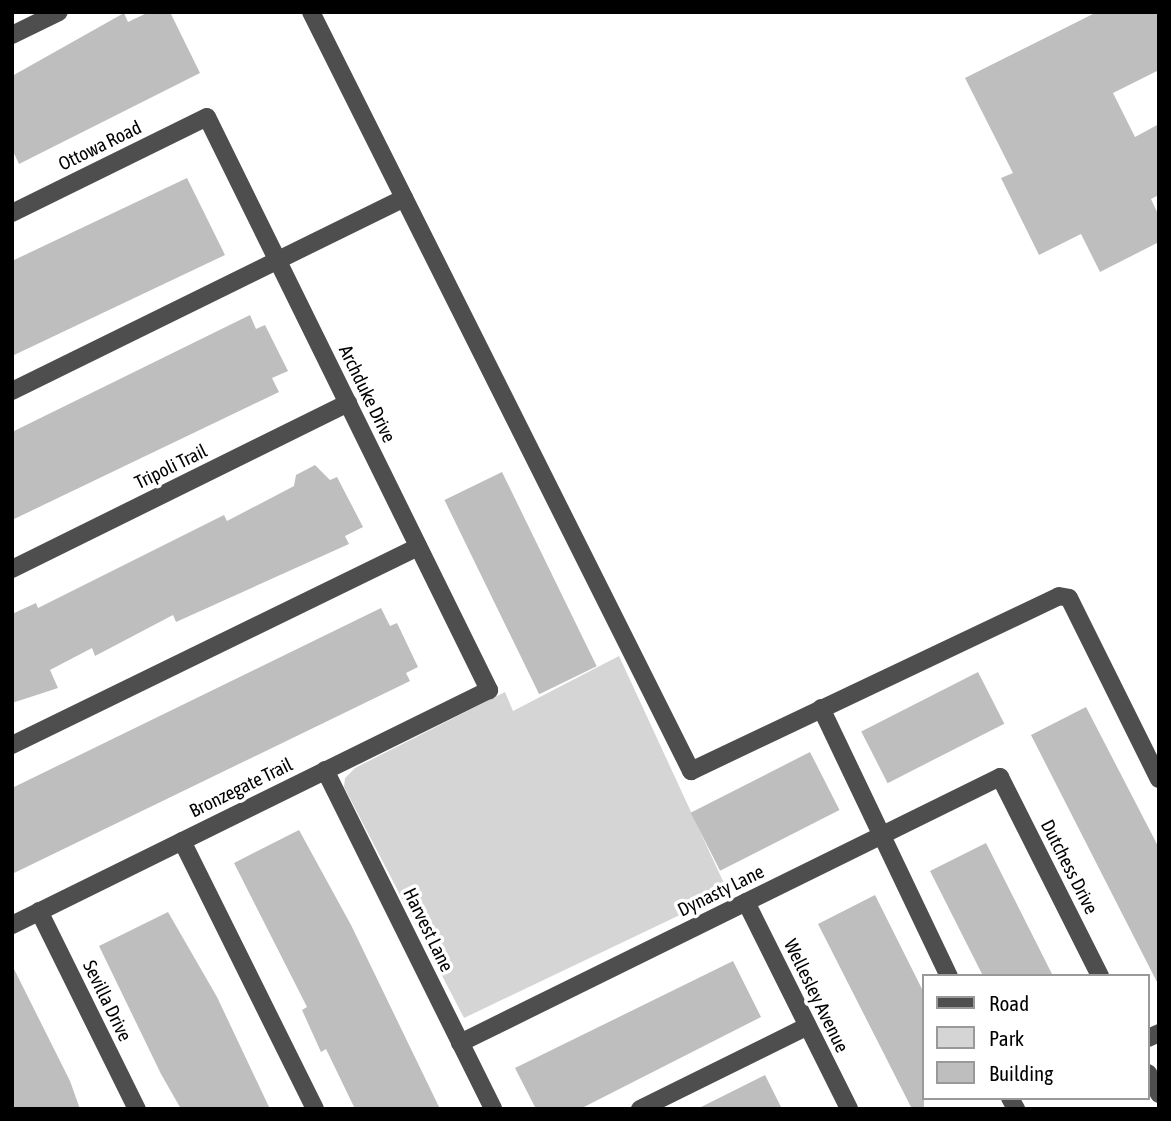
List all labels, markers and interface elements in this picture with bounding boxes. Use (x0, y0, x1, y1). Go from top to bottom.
street label: Ottowa Road (55, 116, 145, 176)
street label: Archduke Drive (334, 342, 400, 446)
street label: Tripoli Trail (131, 440, 211, 494)
street label: Bronzegate Trail (186, 753, 296, 823)
street label: Dutchess Drive (1035, 816, 1103, 918)
street label: Dynasty Lane (674, 860, 768, 922)
street label: Harvest Lane (398, 884, 458, 976)
street label: Wellesley Avenue (779, 936, 853, 1056)
street label: Sevilla Drive (78, 957, 136, 1045)
legend (922, 974, 1150, 1100)
text: Road (989, 991, 1029, 1015)
text: Park (989, 1026, 1024, 1050)
text: Building (989, 1061, 1053, 1085)

